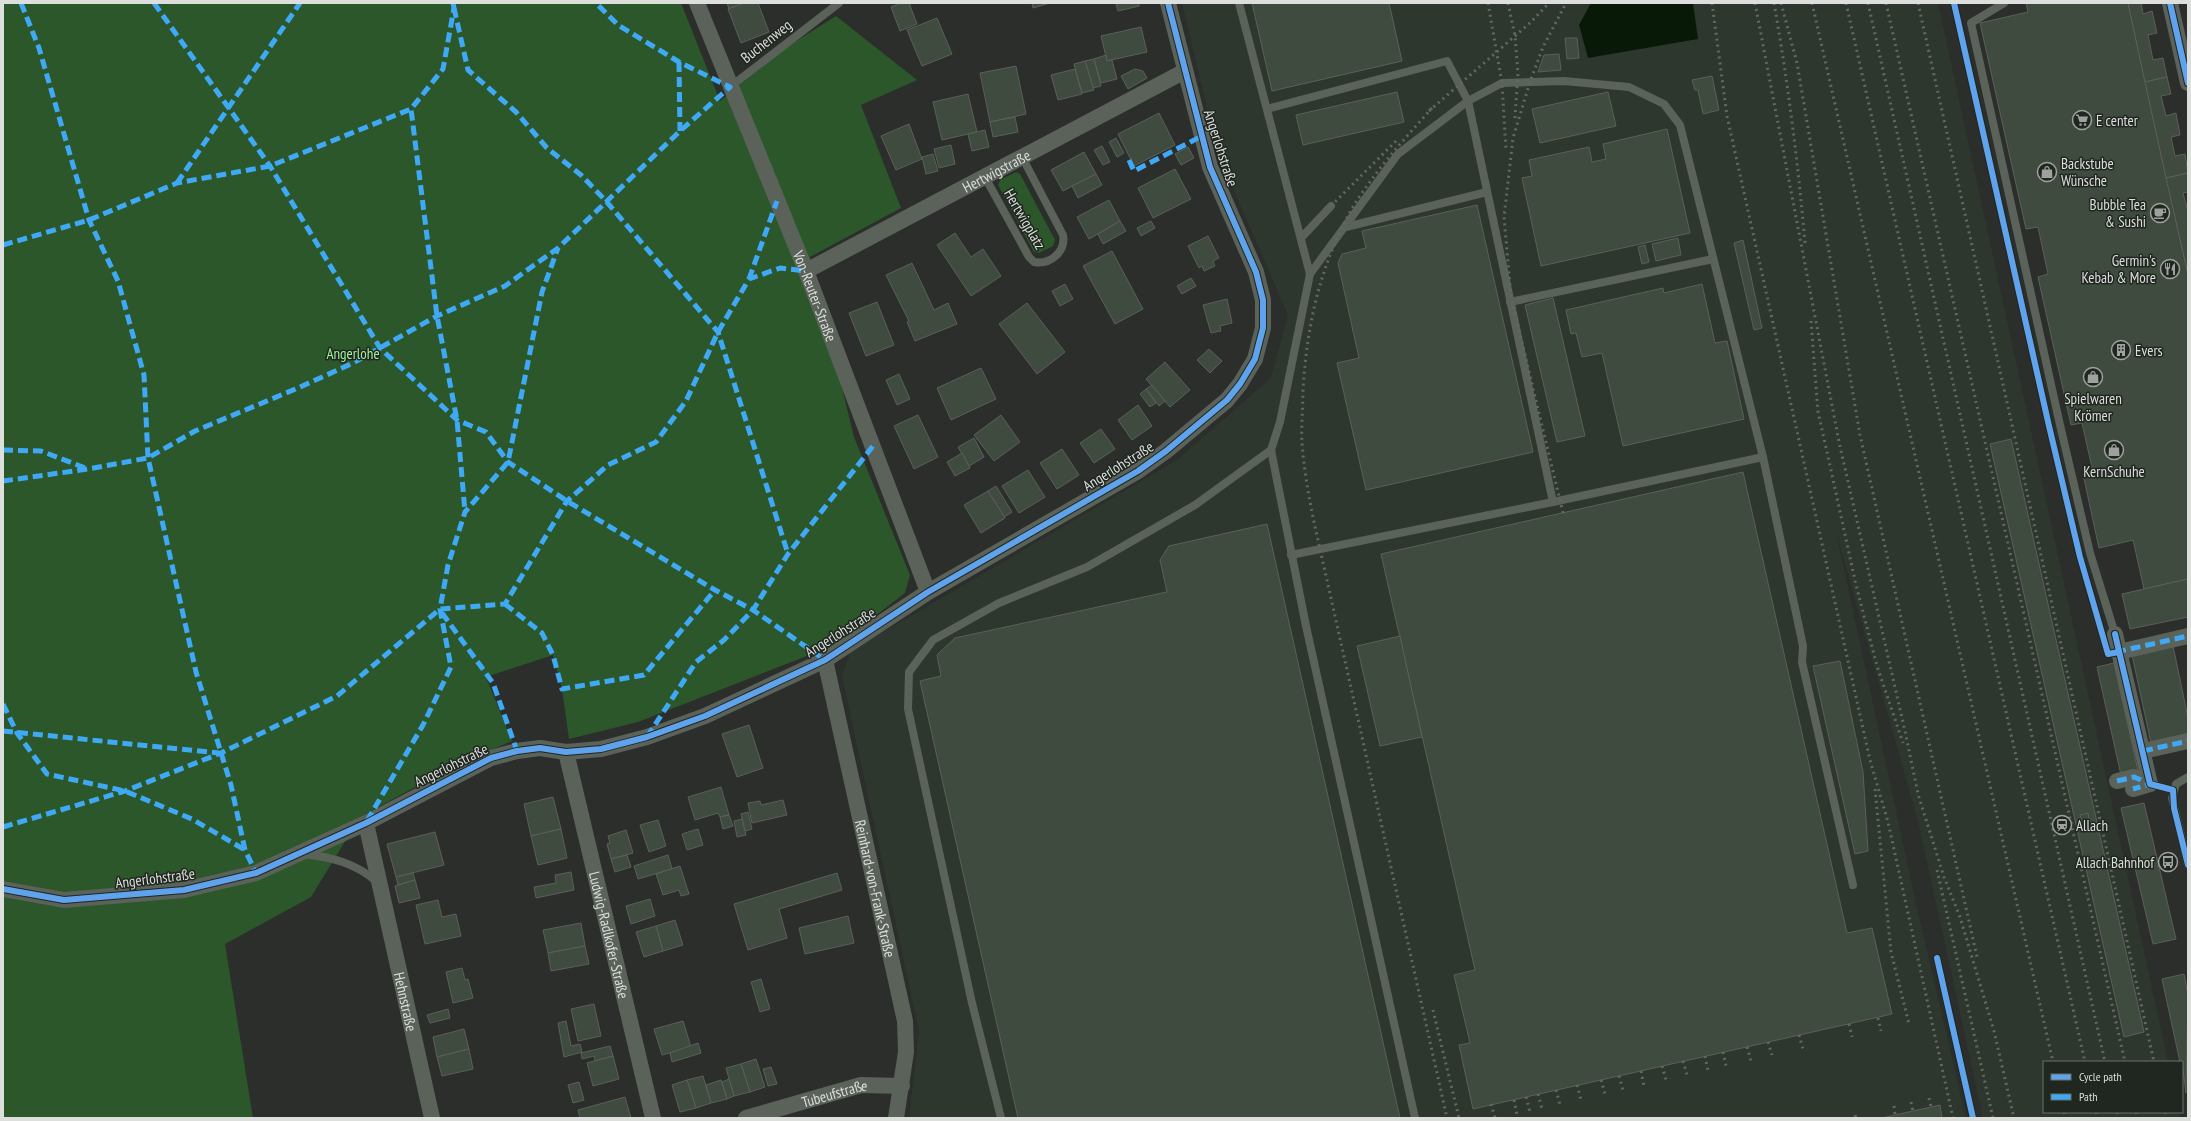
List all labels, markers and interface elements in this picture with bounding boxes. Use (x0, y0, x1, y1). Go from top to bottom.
street label: Buchenweg (737, 15, 795, 67)
street label: Angerlohstraße (1200, 107, 1242, 189)
supermarket icon: E center (2071, 109, 2093, 131)
place label: E center (2096, 111, 2139, 130)
street label: Hertwigstraße (959, 145, 1033, 196)
place label: Backstube Wünsche (2061, 154, 2114, 190)
shop icon: Backstube Wünsche (2036, 161, 2058, 183)
street label: Hertwigplatz (1000, 185, 1050, 253)
place label: Bubble Tea & Sushi (2090, 195, 2146, 231)
cafe icon: Bubble Tea & Sushi (2149, 202, 2171, 224)
street label: Von-Reuter-Straße (789, 247, 841, 344)
place label: Germin's Kebab & More (2081, 251, 2156, 287)
restaurant icon: Germin's Kebab & More (2159, 258, 2181, 280)
building icon: Evers (2110, 339, 2132, 361)
place label: Evers (2135, 341, 2163, 360)
park label: Angerlohe (326, 344, 380, 363)
shop icon: Spielwaren Krömer (2082, 366, 2104, 388)
place label: Spielwaren Krömer (2064, 389, 2122, 425)
street label: Angerlohstraße (1079, 437, 1157, 495)
shop icon: KernSchuhe (2103, 439, 2125, 461)
place label: KernSchuhe (2083, 462, 2145, 481)
street label: Angerlohstraße (801, 603, 879, 661)
street label: Angerlohstraße (411, 739, 491, 791)
station icon: Allach (2051, 814, 2073, 836)
place label: Allach (2076, 816, 2108, 835)
street label: Reinhard-von-Frank-Straße (851, 818, 900, 959)
bus stop icon: Allach Bahnhof (2157, 851, 2179, 873)
place label: Allach Bahnhof (2076, 853, 2155, 872)
street label: Angerlohstraße (114, 864, 196, 892)
street label: Ludwig-Radlkofer-Straße (585, 869, 634, 1000)
street label: Hehnstraße (390, 970, 422, 1033)
legend (2043, 1061, 2183, 1113)
text: Cycle path (2079, 1069, 2122, 1084)
street label: Tubeufstraße (799, 1076, 868, 1111)
text: Path (2079, 1089, 2097, 1104)

